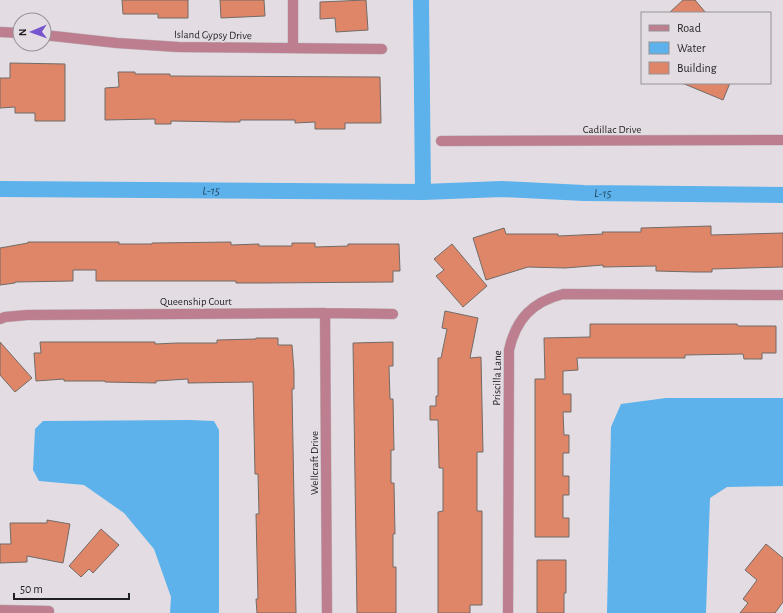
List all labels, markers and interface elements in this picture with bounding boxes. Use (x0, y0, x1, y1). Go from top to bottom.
north arrow (12, 12, 52, 52)
legend (641, 12, 771, 84)
text: Road (677, 22, 701, 34)
text: N (17, 28, 28, 36)
street label: Island Gypsy Drive (174, 29, 252, 41)
text: Water (677, 42, 706, 54)
text: Building (677, 62, 717, 74)
street label: Cadillac Drive (583, 124, 641, 135)
water label: L-15 (202, 184, 220, 197)
water label: L-15 (594, 187, 612, 199)
street label: Queenship Court (160, 296, 232, 307)
street label: Priscilla Lane (491, 350, 503, 406)
street label: Wellcraft Drive (309, 431, 320, 495)
scale bar (14, 575, 129, 601)
text: 50 m (20, 583, 43, 595)

